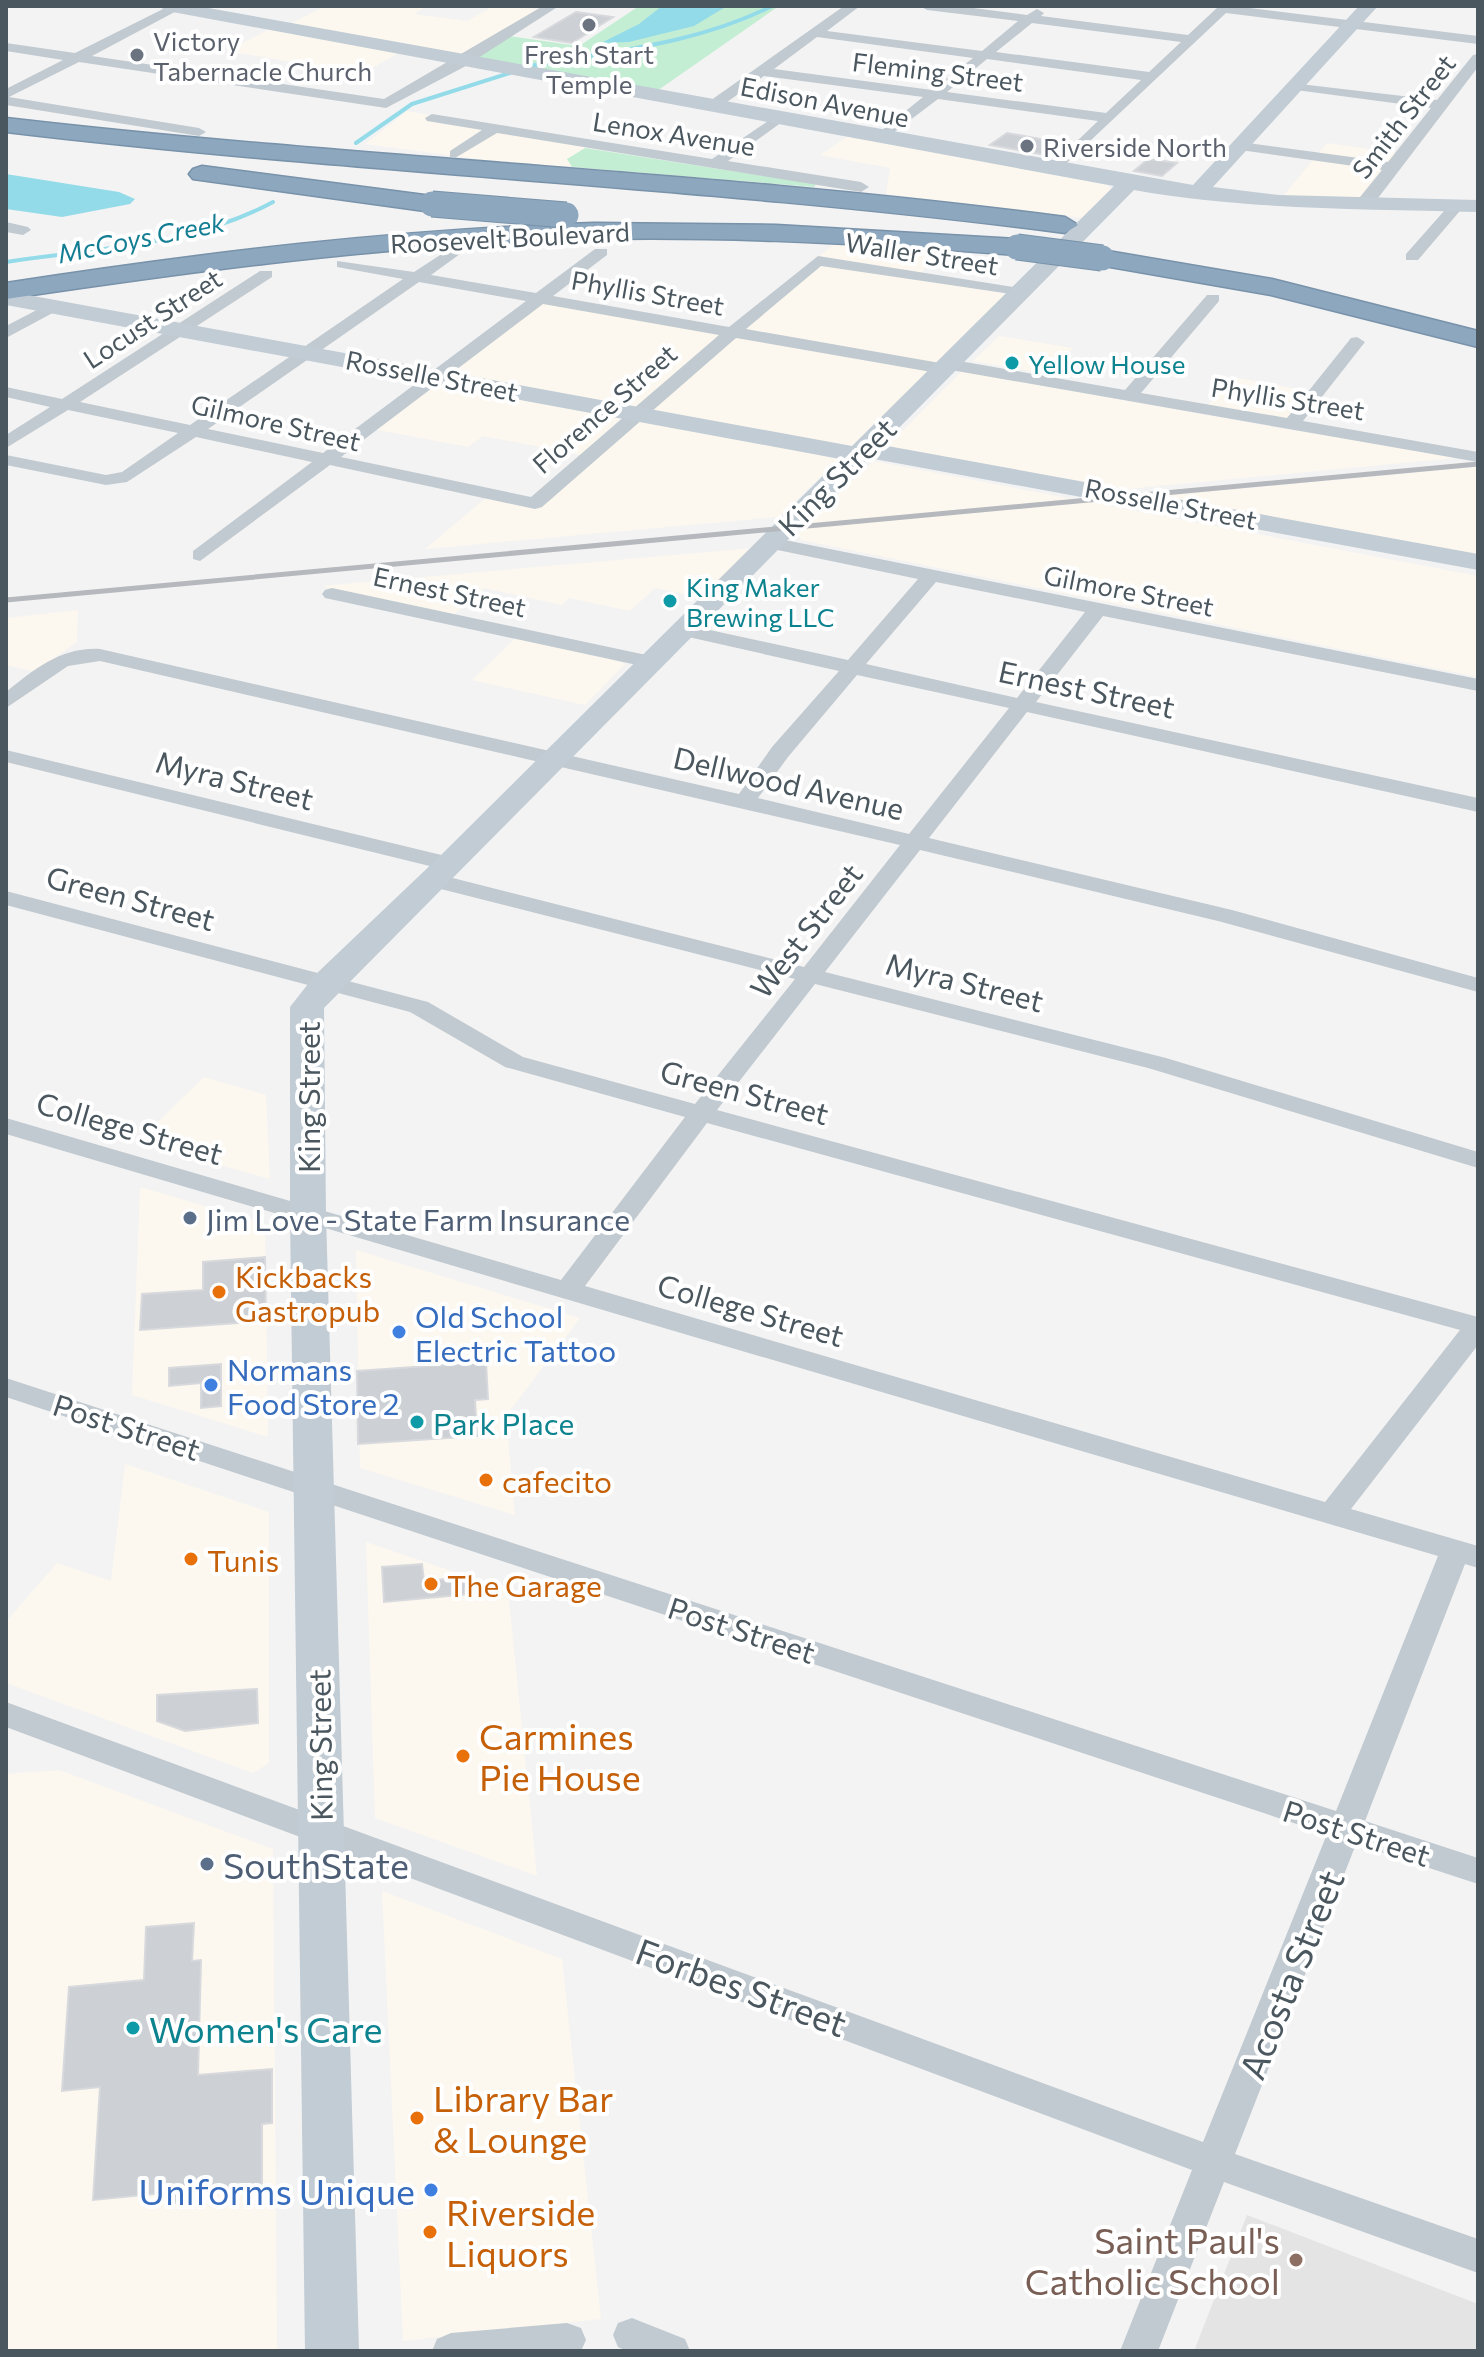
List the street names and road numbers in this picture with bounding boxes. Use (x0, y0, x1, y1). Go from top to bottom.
street label: Fleming Street (851, 45, 1025, 97)
street label: Smith Street (1345, 48, 1461, 184)
street label: Edison Avenue (738, 69, 912, 133)
street label: Lenox Avenue (591, 105, 757, 161)
street label: Roosevelt Boulevard (389, 215, 631, 259)
street label: Waller Street (843, 226, 1001, 280)
street label: Locust Street (77, 262, 227, 374)
street label: Phyllis Street (569, 263, 727, 321)
street label: Florence Street (526, 337, 682, 479)
street label: Rosselle Street (343, 343, 521, 407)
street label: Phyllis Street (1209, 371, 1367, 425)
street label: Gilmore Street (188, 387, 364, 457)
street label: King Street (769, 409, 903, 543)
street label: Rosselle Street (1082, 471, 1260, 535)
street label: Gilmore Street (1041, 558, 1217, 622)
street label: Ernest Street (371, 560, 529, 622)
street label: Ernest Street (996, 651, 1178, 725)
street label: Dellwood Avenue (670, 737, 908, 827)
street label: Myra Street (152, 742, 318, 816)
street label: West Street (741, 855, 869, 1005)
street label: Green Street (43, 857, 219, 937)
street label: Myra Street (882, 944, 1048, 1018)
street label: King Street (289, 1021, 326, 1173)
street label: Green Street (657, 1051, 833, 1131)
street label: College Street (33, 1083, 227, 1171)
street label: College Street (654, 1265, 848, 1353)
street label: Post Street (49, 1385, 205, 1467)
street label: Post Street (664, 1588, 820, 1670)
street label: King Street (299, 1669, 339, 1821)
street label: Post Street (1279, 1791, 1435, 1873)
street label: Acosta Street (1228, 1863, 1352, 2085)
street label: Forbes Street (631, 1928, 853, 2044)

